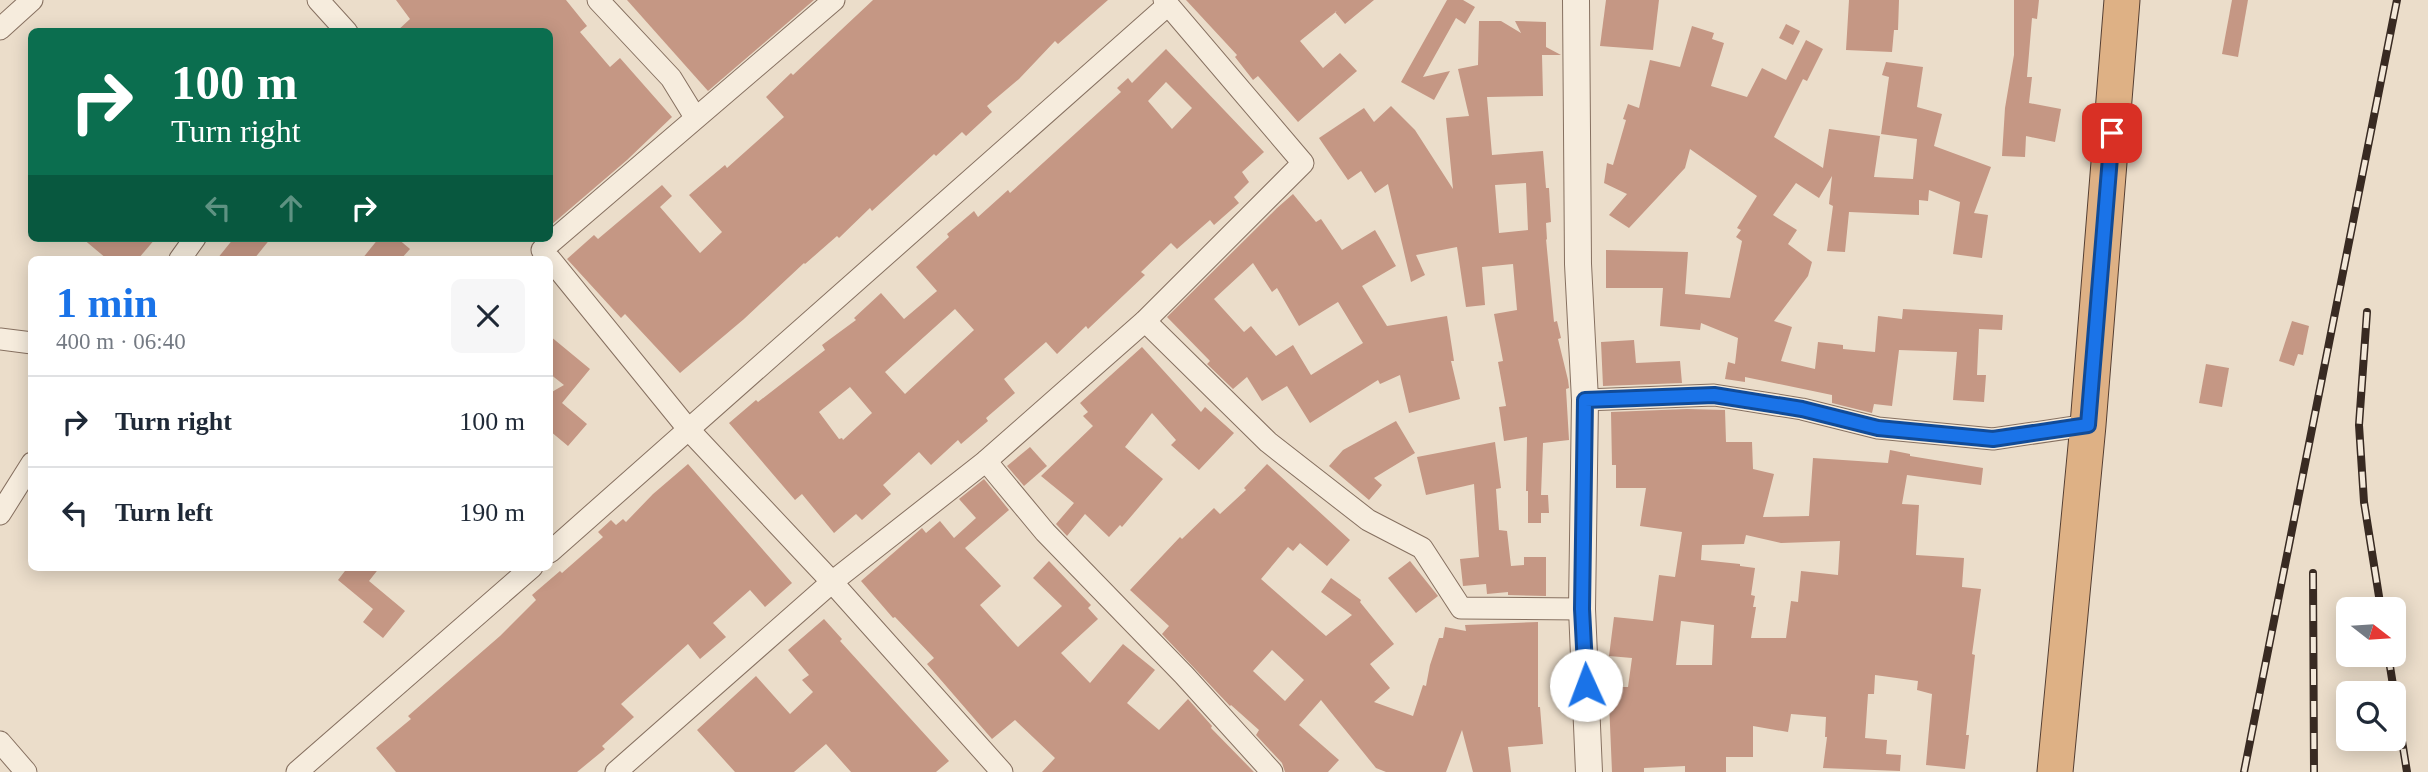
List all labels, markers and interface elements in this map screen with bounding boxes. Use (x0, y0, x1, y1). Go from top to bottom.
text: 100 m (171, 55, 298, 110)
icon: right (56, 56, 147, 147)
pin (2082, 103, 2142, 163)
text: Turn right (171, 113, 301, 149)
icon: arrive (2093, 114, 2131, 152)
icon: left (199, 189, 237, 227)
icon: ahead (272, 189, 310, 227)
icon: right (345, 189, 383, 227)
button: close (451, 279, 525, 353)
text: 1 min (56, 280, 158, 326)
text: 400 m · 06:40 (56, 329, 186, 354)
icon: right (56, 403, 94, 441)
text: Turn right (115, 407, 232, 436)
text: 100 m (459, 407, 525, 436)
icon: left (56, 494, 94, 532)
text: Turn left (115, 498, 213, 527)
text: 190 m (459, 498, 525, 527)
north arrow (2336, 597, 2406, 667)
map controls (2336, 597, 2406, 751)
position arrow (1549, 648, 1623, 722)
button: search (2336, 681, 2406, 751)

